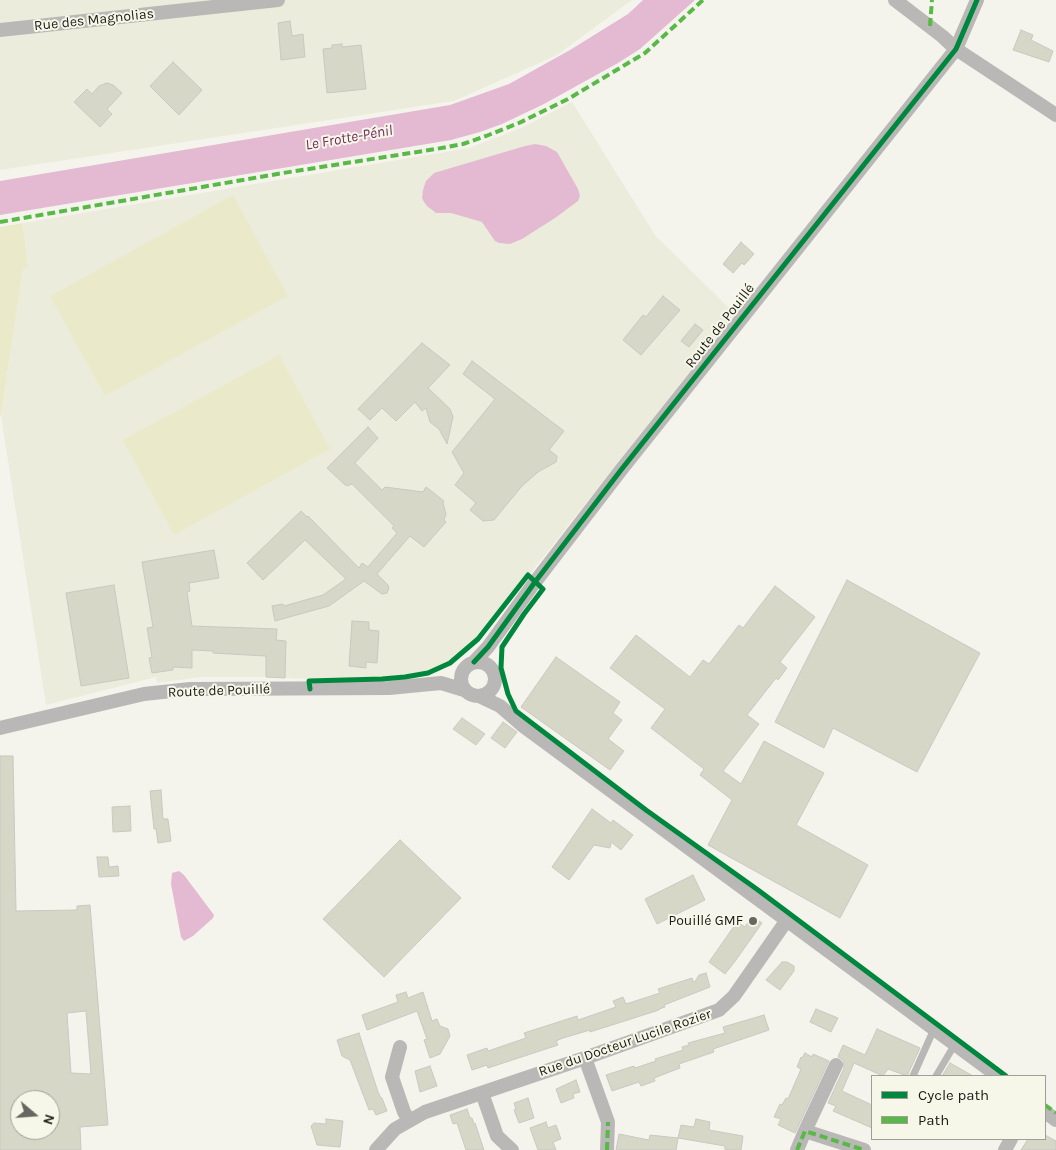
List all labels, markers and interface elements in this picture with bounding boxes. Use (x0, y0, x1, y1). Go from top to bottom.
street label: Rue des Magnolias (33, 5, 155, 35)
water label: Le Frotte-Pénil (304, 121, 394, 155)
street label: Route de Pouillé (682, 280, 758, 372)
street label: Route de Pouillé (168, 681, 270, 701)
place label: Pouillé GMF (668, 913, 743, 929)
marker: Pouillé GMF (747, 915, 759, 927)
street label: Rue du Docteur Lucile Rozier (537, 1006, 713, 1080)
legend (871, 1075, 1046, 1140)
text: Cycle path (918, 1086, 989, 1104)
north arrow (10, 1090, 60, 1140)
text: Path (918, 1111, 949, 1129)
text: N (39, 1112, 58, 1127)

